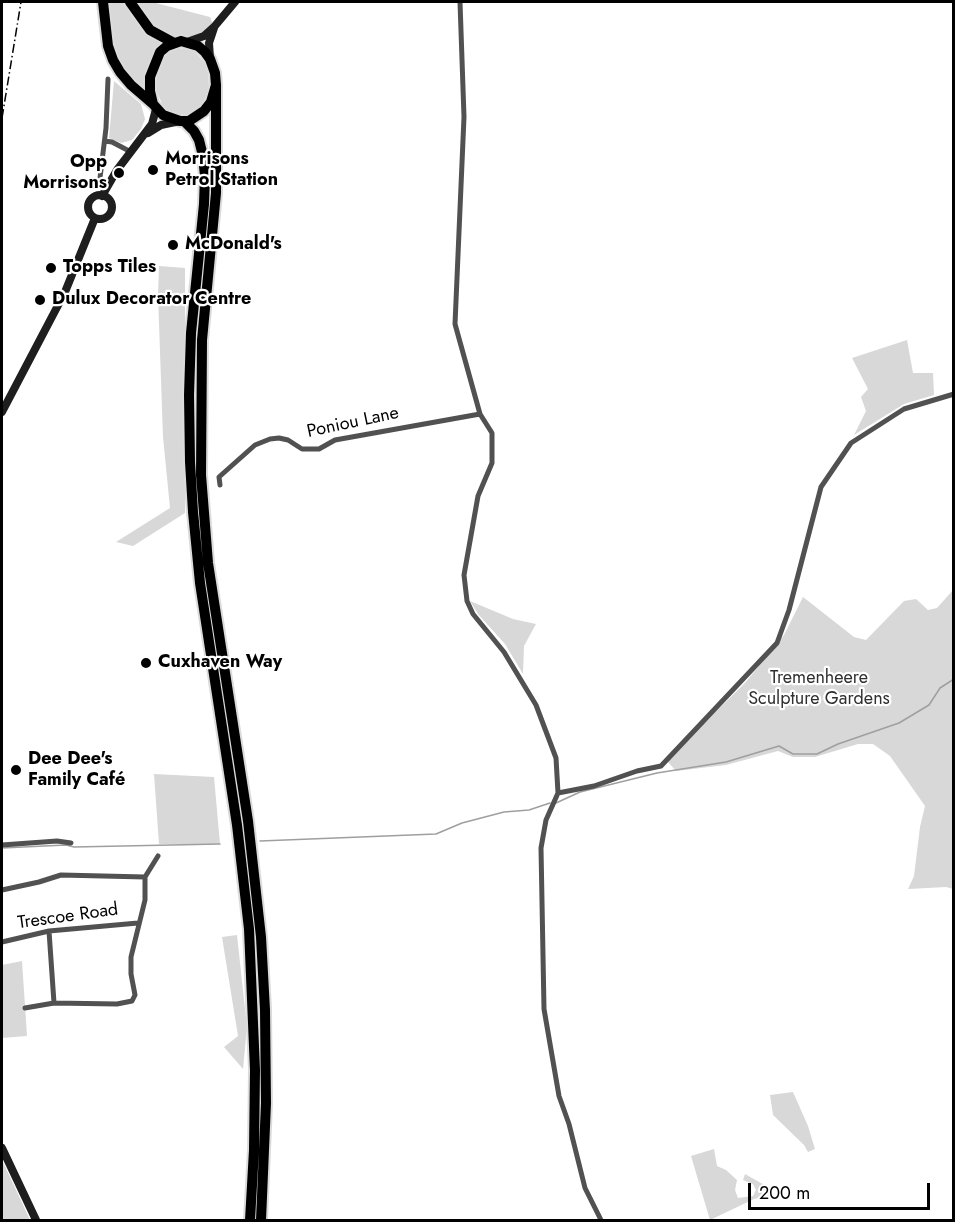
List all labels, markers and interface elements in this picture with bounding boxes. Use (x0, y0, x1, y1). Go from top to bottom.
place label: Morrisons Petrol Station (165, 149, 278, 192)
place label: Opp Morrisons (23, 152, 107, 195)
marker: Morrisons Petrol Station (146, 163, 160, 177)
marker: Opp Morrisons (112, 166, 126, 180)
place label: McDonald's (185, 234, 282, 256)
marker: McDonald's (166, 238, 180, 252)
place label: Topps Tiles (63, 257, 156, 279)
marker: Topps Tiles (44, 261, 58, 275)
place label: Dulux Decorator Centre (52, 289, 251, 311)
marker: Dulux Decorator Centre (33, 293, 47, 307)
street label: Poniou Lane (305, 403, 401, 443)
place label: Cuxhaven Way (158, 652, 282, 674)
marker: Cuxhaven Way (139, 656, 153, 670)
park label: Tremenheere Sculpture Gardens (748, 668, 890, 710)
place label: Dee Dee's Family Café (28, 749, 125, 792)
marker: Dee Dee's Family Café (9, 763, 23, 777)
street label: Trescoe Road (16, 899, 120, 935)
scale bar (751, 1171, 932, 1209)
text: 200 m (759, 1180, 810, 1206)

